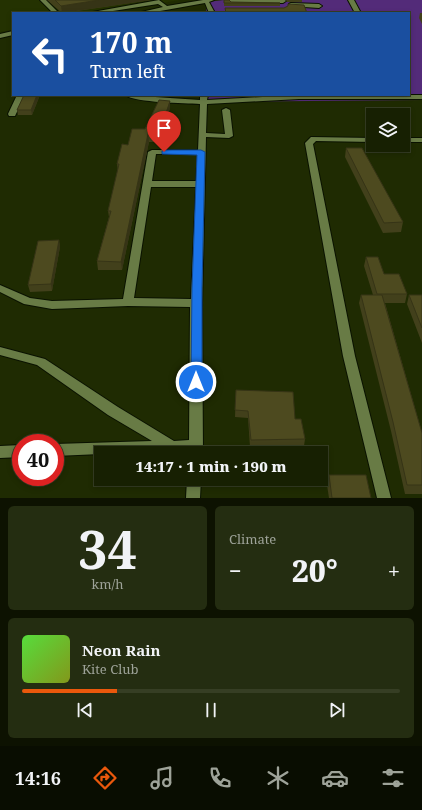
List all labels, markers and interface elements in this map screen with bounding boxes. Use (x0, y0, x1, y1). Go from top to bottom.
text: 170 m (90, 23, 172, 61)
icon: left (24, 28, 76, 80)
text: Turn left (90, 59, 165, 83)
map controls (366, 108, 410, 152)
button: layers (366, 108, 410, 152)
pin (147, 111, 181, 152)
icon: arrive (153, 117, 175, 139)
position arrow (175, 361, 217, 403)
speed limit sign: 40 (12, 434, 64, 486)
text: 14:17 · 1 min · 190 m (135, 456, 287, 476)
text: 34 (78, 513, 137, 584)
text: Climate (229, 530, 276, 548)
text: 20° (292, 550, 338, 591)
text: − (229, 555, 242, 585)
text: + (388, 555, 400, 585)
text: km/h (92, 575, 123, 593)
text: Neon Rain (82, 640, 160, 660)
text: Kite Club (82, 660, 138, 678)
icon: previous (74, 699, 96, 721)
icon: pause (200, 699, 222, 721)
icon: next (326, 699, 348, 721)
icon: directions (91, 764, 119, 792)
icon: music (148, 764, 176, 792)
icon: phone (206, 764, 234, 792)
icon: climate (264, 764, 292, 792)
icon: car (321, 764, 349, 792)
icon: filters (379, 764, 407, 792)
text: 14:16 (15, 766, 61, 790)

